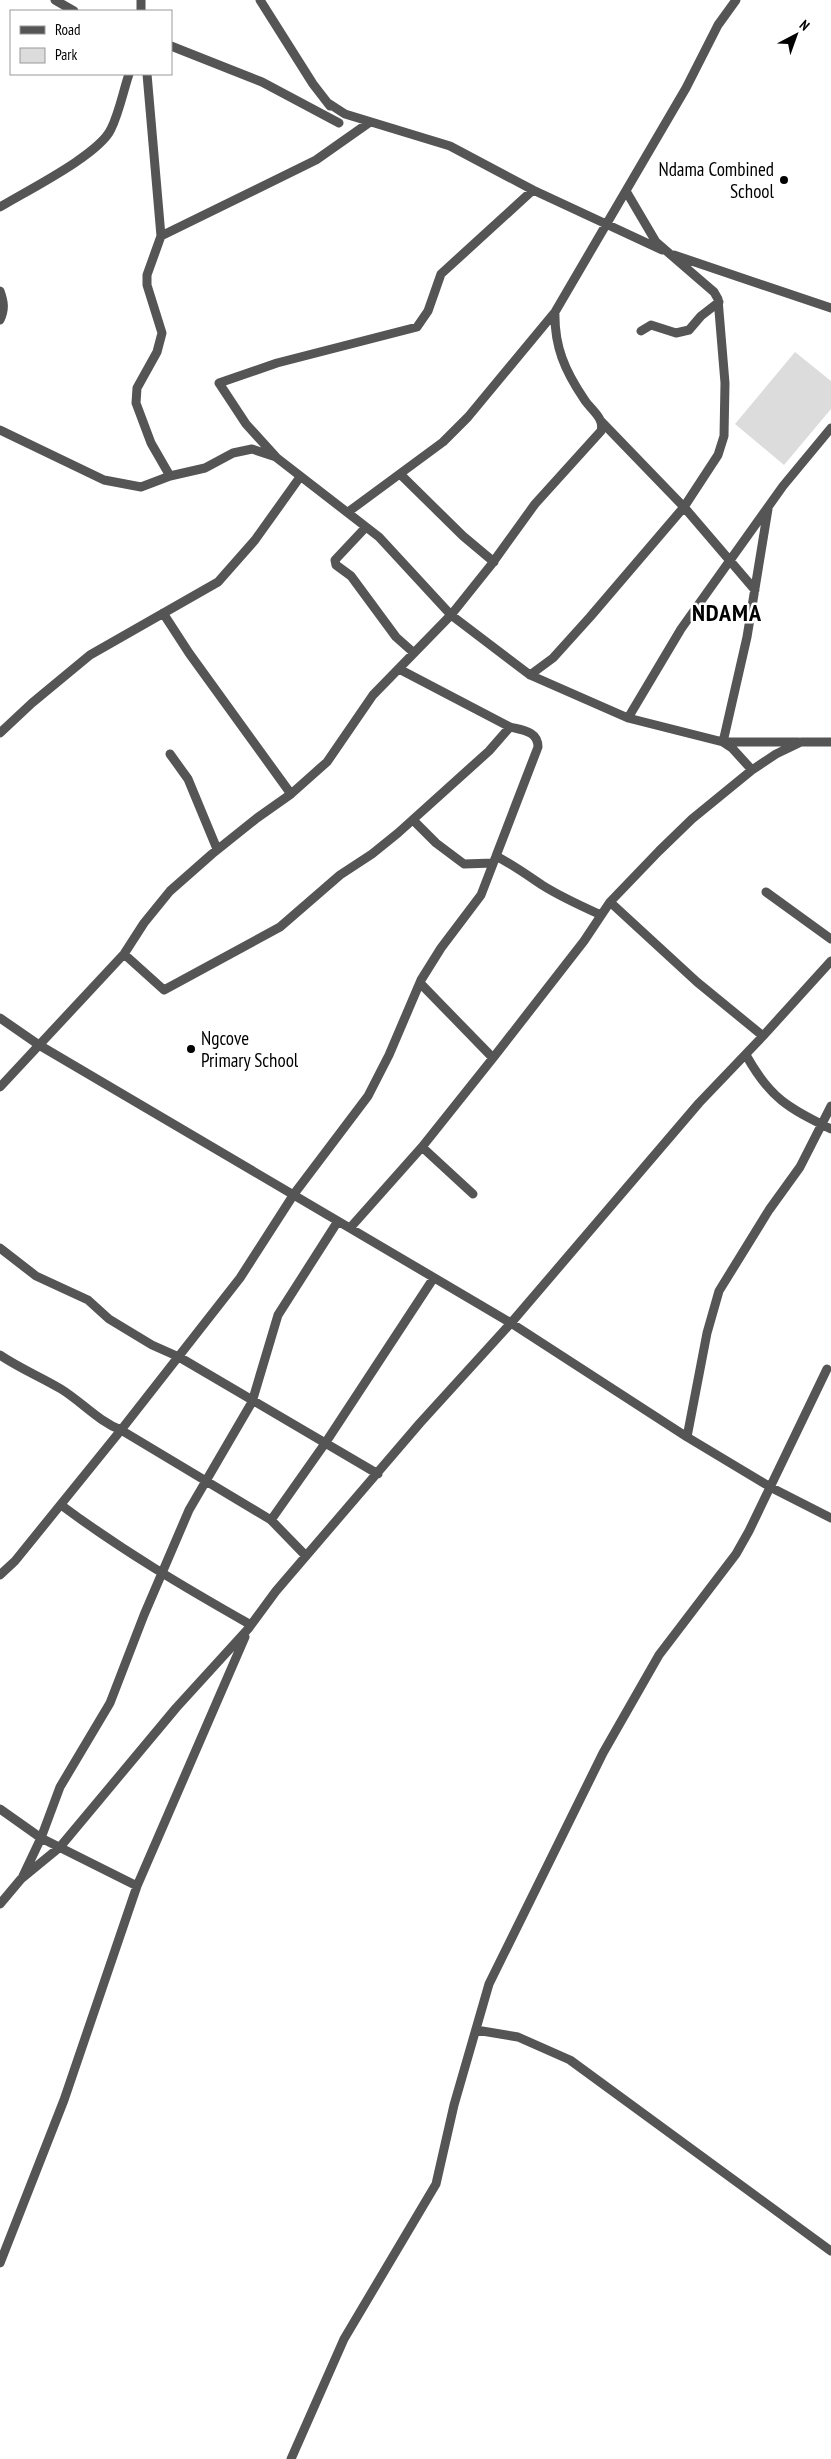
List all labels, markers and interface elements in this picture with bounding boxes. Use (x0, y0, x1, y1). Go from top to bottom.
legend (10, 10, 172, 75)
north arrow (771, 10, 821, 60)
text: N (796, 16, 813, 34)
text: Road (55, 20, 81, 39)
text: Park (55, 45, 77, 64)
place label: Ndama Combined School (658, 157, 775, 203)
marker: Ndama Combined School (778, 174, 790, 186)
district label: NDAMA (692, 597, 762, 628)
place label: Ngcove Primary School (201, 1026, 299, 1072)
marker: Ngcove Primary School (185, 1043, 197, 1055)

